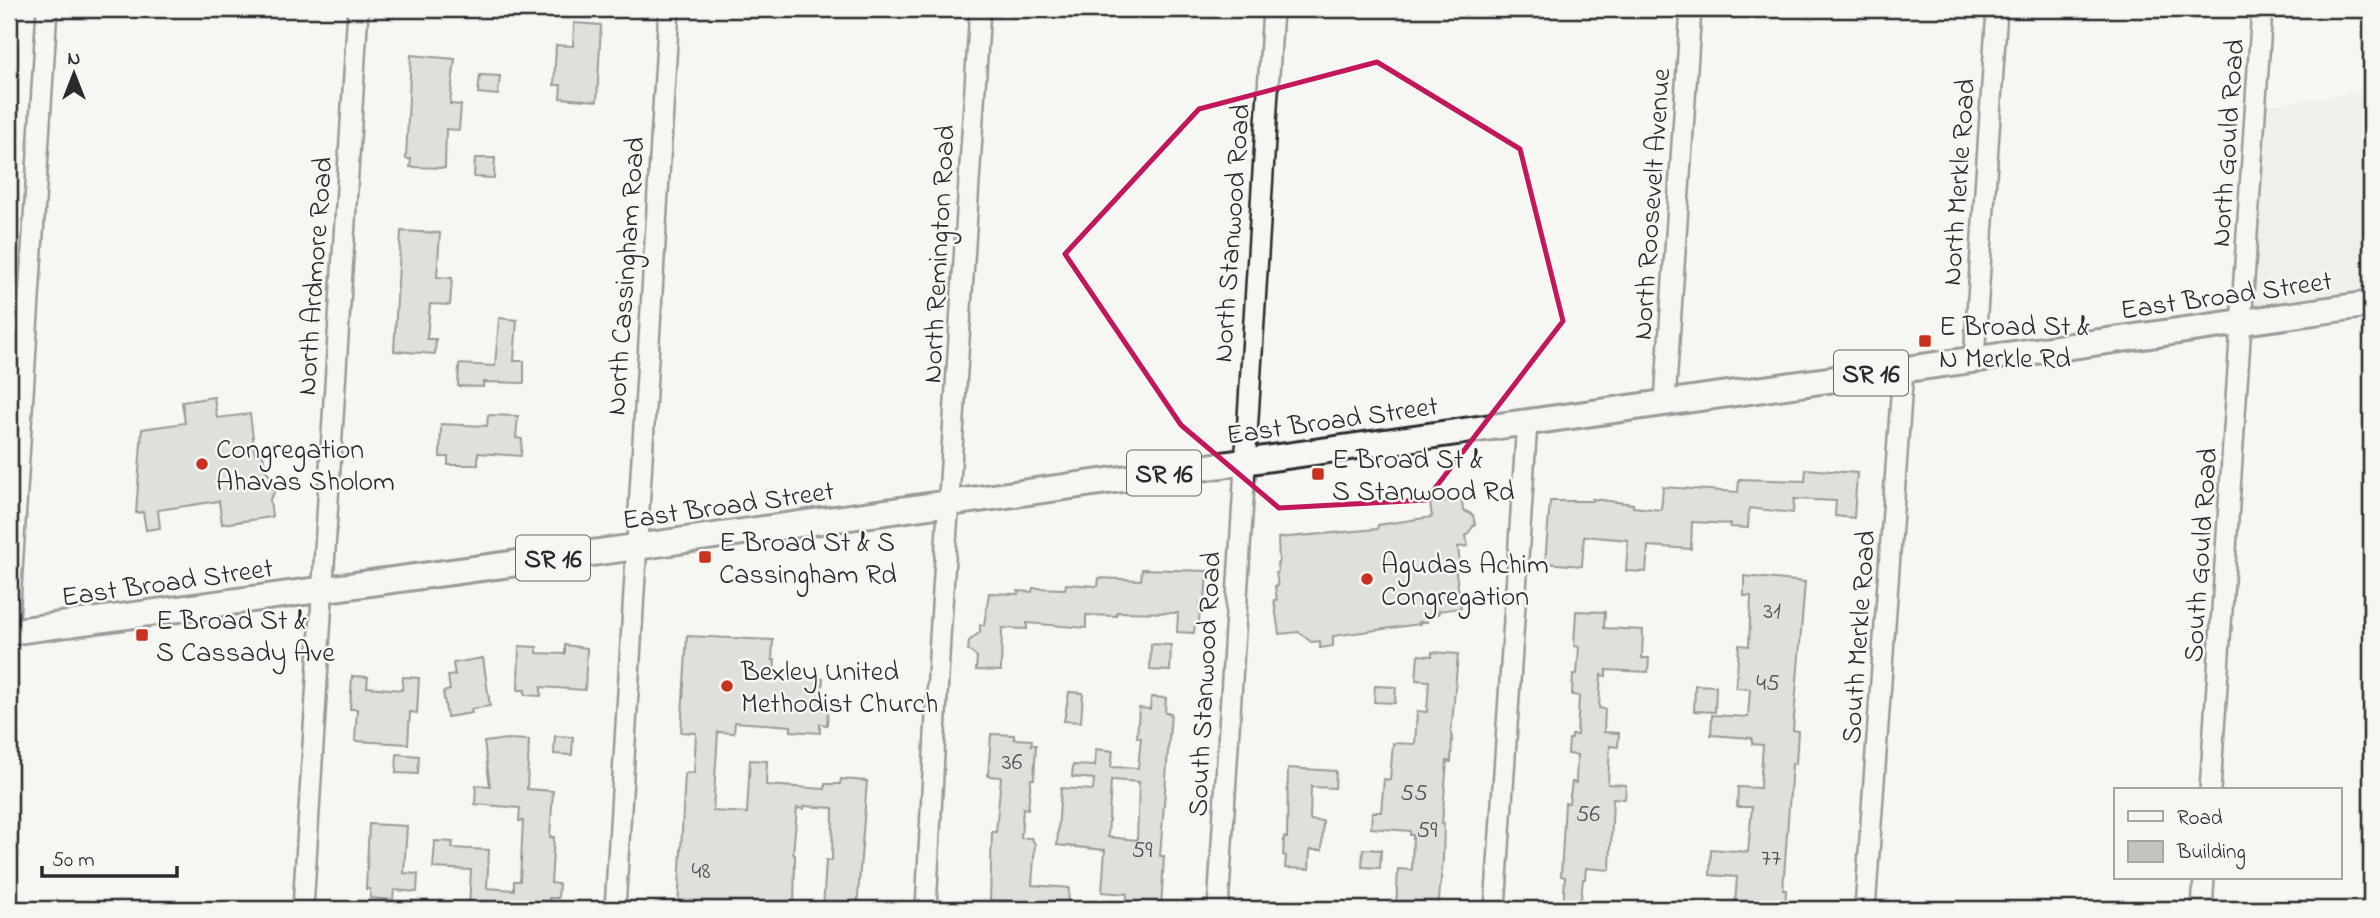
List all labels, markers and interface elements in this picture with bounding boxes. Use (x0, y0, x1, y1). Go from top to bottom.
north arrow (38, 38, 108, 108)
street label: North Gould Road (2202, 38, 2257, 249)
text: N (68, 46, 81, 73)
street label: North Roosevelt Avenue (1624, 67, 1683, 341)
street label: North Merkle Road (1933, 77, 1988, 287)
street label: North Stanwood Road (1204, 102, 1263, 364)
street label: North Remington Road (913, 124, 968, 384)
street label: North Cassingham Road (597, 135, 658, 417)
street label: North Ardmore Road (288, 155, 345, 397)
street label: East Broad Street (2118, 262, 2335, 333)
place label: E Broad St & N Merkle Rd (1939, 308, 2090, 381)
marker: E Broad St & N Merkle Rd (1917, 333, 1933, 349)
road number: SR 16 (1834, 350, 1908, 396)
street label: East Broad Street (1224, 387, 1441, 458)
place label: Congregation Ahavas Sholom (216, 431, 395, 504)
place label: E Broad St & S Stanwood Rd (1332, 441, 1515, 514)
street label: South Gould Road (2175, 447, 2230, 664)
road number: SR 16 (1127, 450, 1201, 495)
marker: Congregation Ahavas Sholom (194, 456, 210, 472)
marker: E Broad St & S Stanwood Rd (1310, 466, 1326, 482)
street label: East Broad Street (620, 472, 837, 543)
place label: E Broad St & S Cassingham Rd (719, 524, 897, 597)
street label: South Merkle Road (1833, 529, 1888, 745)
road number: SR 16 (516, 536, 590, 580)
place label: Agudas Achim Congregation (1381, 546, 1549, 619)
street label: East Broad Street (59, 549, 276, 620)
marker: E Broad St & S Cassingham Rd (697, 549, 713, 565)
street label: South Stanwood Road (1179, 550, 1234, 818)
marker: Agudas Achim Congregation (1359, 571, 1375, 587)
house number: 31 (1763, 595, 1781, 630)
place label: E Broad St & S Cassady Ave (156, 602, 335, 675)
marker: E Broad St & S Cassady Ave (134, 627, 150, 643)
place label: Bexley United Methodist Church (740, 653, 938, 726)
house number: 45 (1756, 667, 1780, 702)
marker: Bexley United Methodist Church (719, 678, 735, 694)
house number: 36 (1002, 746, 1023, 781)
house number: 55 (1400, 777, 1428, 812)
legend (2114, 788, 2342, 880)
house number: 56 (1576, 798, 1601, 833)
text: Road (2177, 804, 2223, 834)
house number: 59 (1417, 814, 1438, 849)
scale bar (42, 834, 177, 878)
house number: 59 (1132, 834, 1153, 869)
text: Building (2176, 838, 2246, 870)
house number: 77 (1761, 842, 1781, 877)
text: 50 m (52, 846, 95, 876)
house number: 48 (692, 855, 710, 890)

